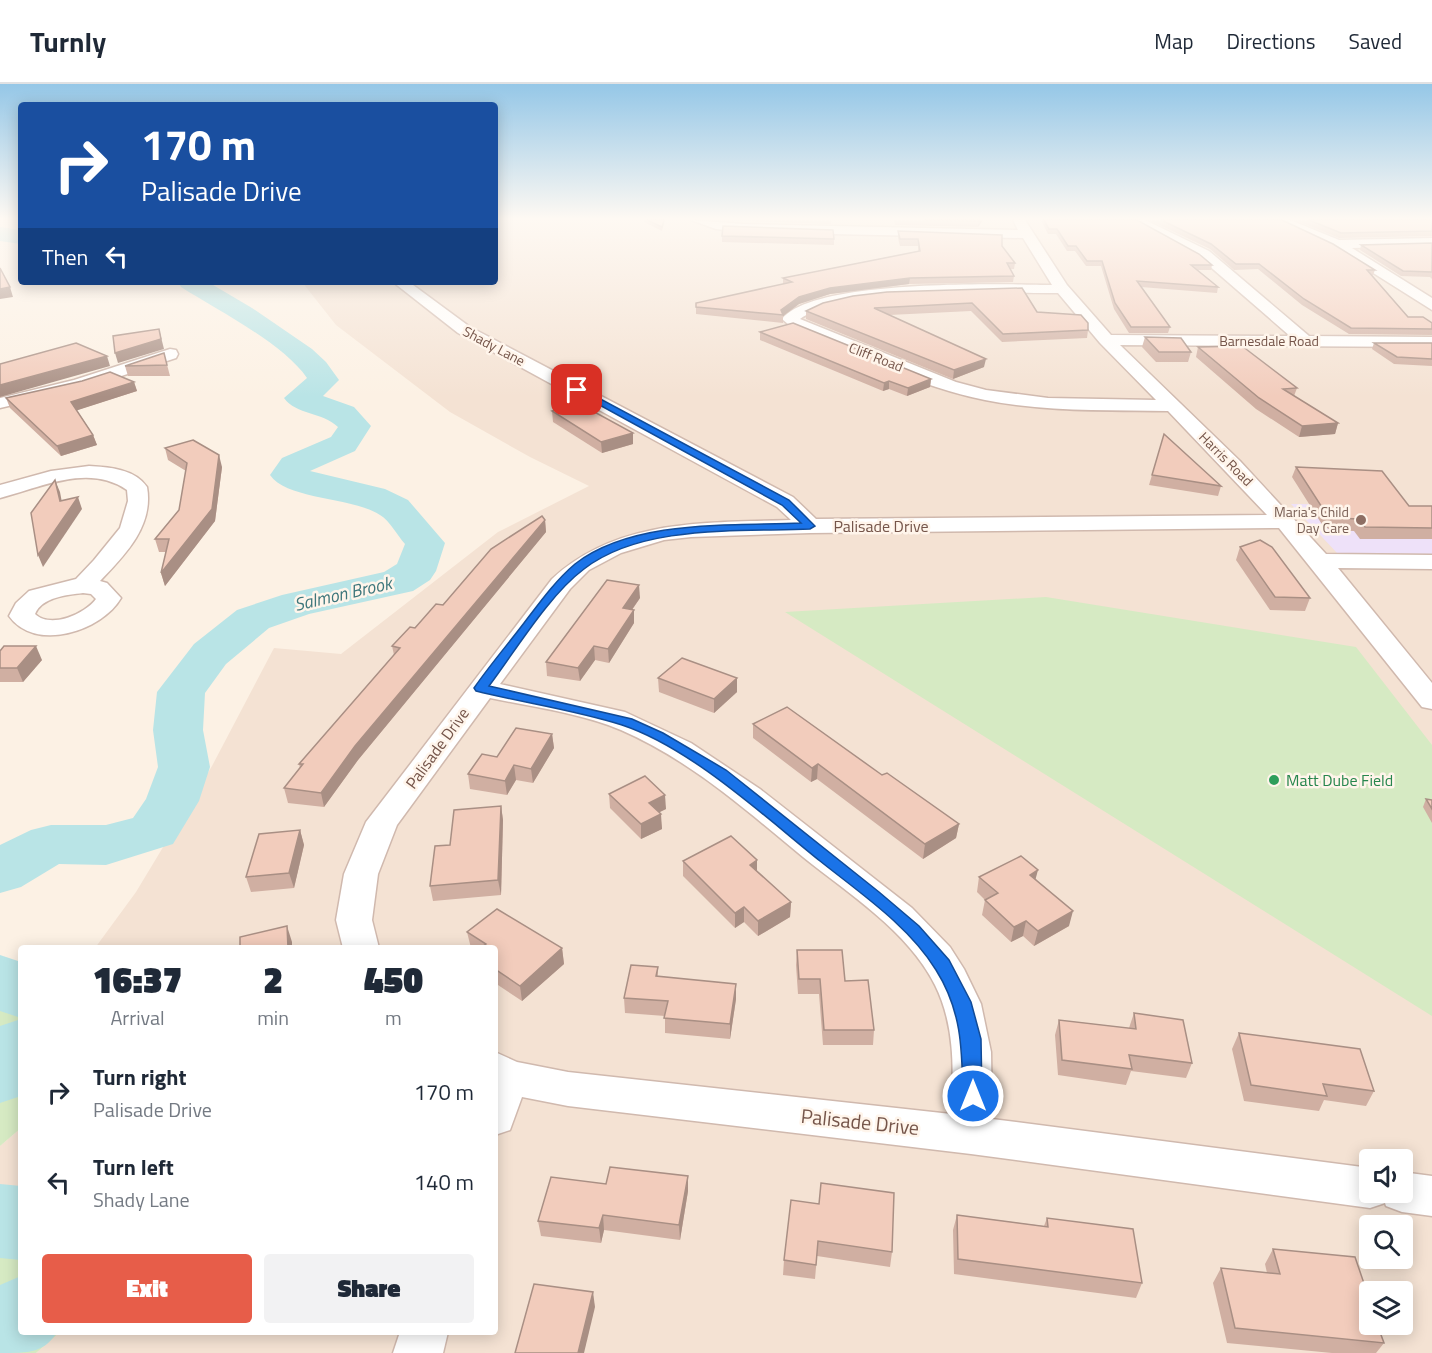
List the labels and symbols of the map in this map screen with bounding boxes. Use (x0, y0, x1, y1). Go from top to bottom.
street label: Shady Lane (459, 320, 529, 371)
street label: Barnesdale Road (1219, 330, 1319, 351)
street label: Cliff Road (846, 337, 906, 376)
pin (551, 364, 602, 415)
street label: Harris Road (1194, 427, 1258, 491)
place label: Maria's Child Day Care (1274, 501, 1349, 538)
marker: Maria's Child Day Care (1354, 513, 1368, 527)
street label: Palisade Drive (833, 514, 929, 538)
water label: Salmon Brook (291, 569, 396, 618)
street label: Palisade Drive (399, 702, 475, 794)
place label: Matt Dube Field (1286, 768, 1393, 792)
marker: Matt Dube Field (1267, 773, 1281, 787)
position arrow (941, 1064, 1005, 1128)
street label: Palisade Drive (799, 1100, 921, 1143)

